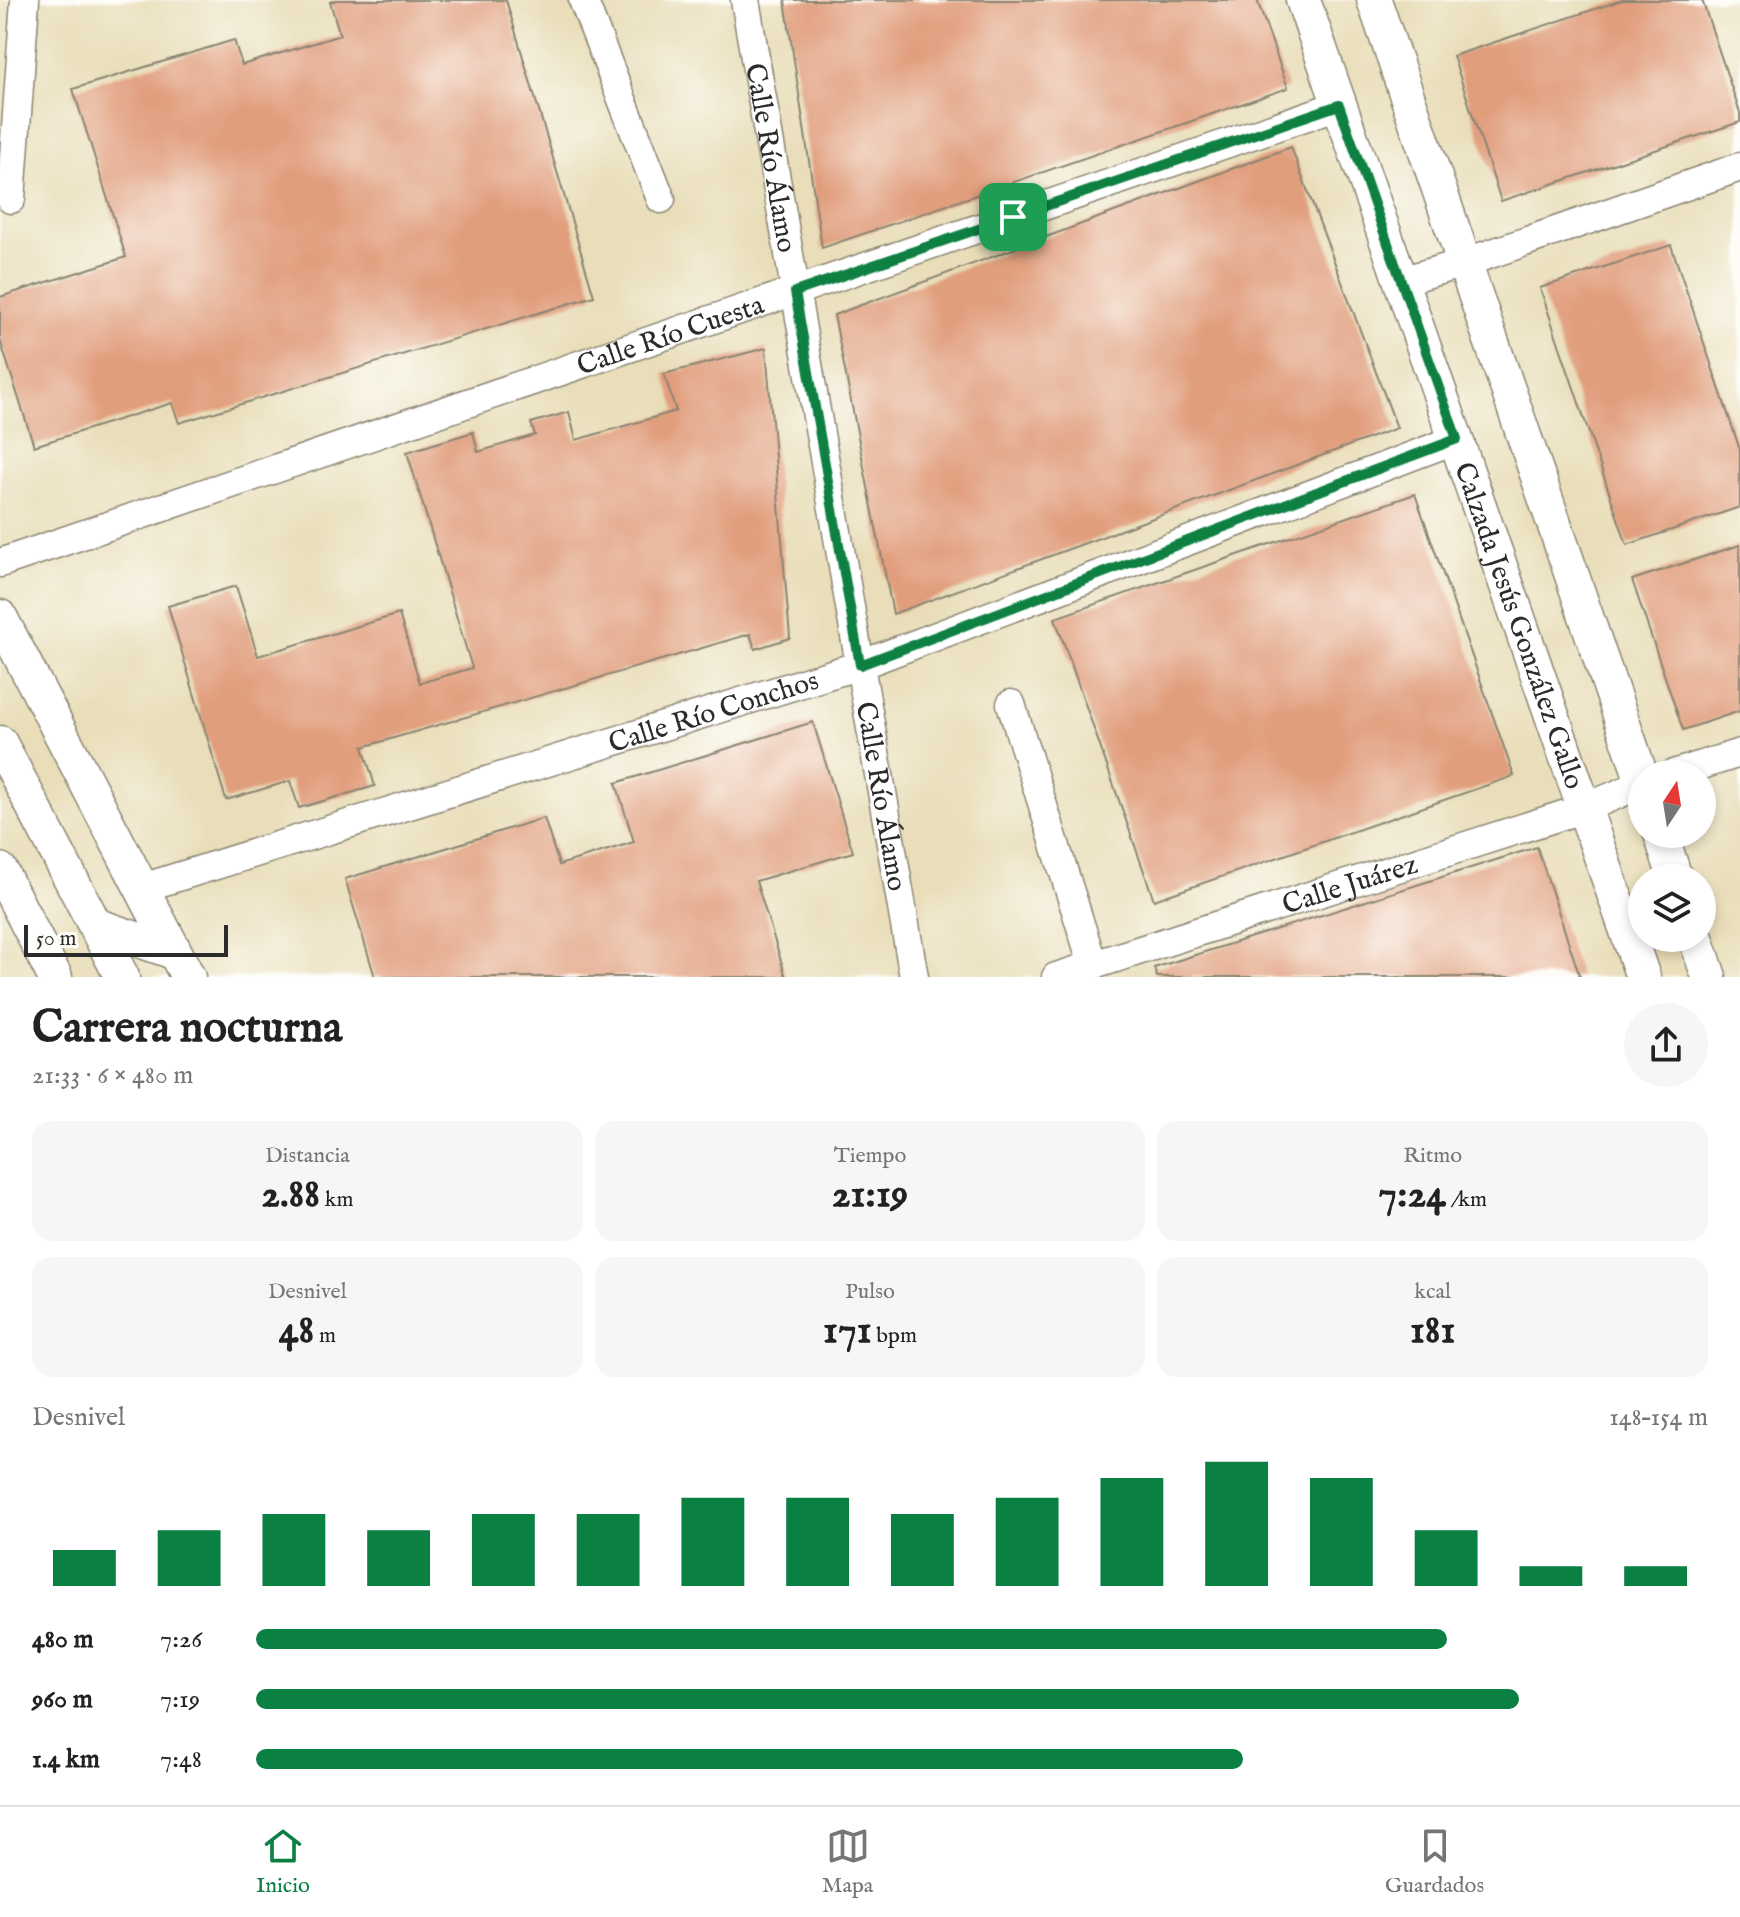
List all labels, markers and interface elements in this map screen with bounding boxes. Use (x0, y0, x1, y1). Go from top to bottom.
street label: Calle Río Álamo (736, 61, 803, 255)
pin (979, 183, 1047, 251)
icon: arrive (991, 195, 1035, 239)
street label: Calle Río Cuesta (573, 288, 769, 384)
street label: Calzada Jesús González Gallo (1445, 458, 1591, 794)
street label: Calle Río Conchos (605, 664, 823, 762)
street label: Calle Río Álamo (847, 699, 914, 894)
north arrow (1628, 760, 1716, 848)
map controls (1628, 760, 1716, 952)
street label: Calle Juárez (1278, 848, 1422, 924)
button: layers (1628, 864, 1716, 952)
scale bar (24, 921, 228, 957)
text: 50 m (36, 925, 77, 953)
text: Carrera nocturna (32, 1001, 342, 1057)
button: share (1624, 1003, 1708, 1087)
text: 21:33 · 6 × 480 m (32, 1059, 193, 1092)
text: Distancia (265, 1142, 350, 1170)
text: Tiempo (834, 1142, 906, 1170)
text: Ritmo (1403, 1142, 1462, 1170)
text: 2.88 (261, 1170, 320, 1221)
text: 21:19 (832, 1170, 908, 1221)
text: 7:24 (1378, 1170, 1446, 1221)
text: km (320, 1186, 353, 1214)
text: /km (1446, 1186, 1487, 1214)
text: Desnivel (268, 1278, 347, 1306)
text: Pulso (845, 1278, 895, 1306)
text: kcal (1414, 1278, 1451, 1306)
text: 48 (279, 1306, 314, 1357)
text: 171 (823, 1306, 872, 1357)
text: 181 (1410, 1306, 1455, 1357)
text: m (314, 1322, 336, 1350)
text: bpm (872, 1322, 917, 1350)
text: Desnivel (32, 1401, 125, 1434)
text: 148–154 m (1609, 1401, 1708, 1434)
text: 480 m (32, 1623, 93, 1656)
text: 7:26 (160, 1623, 202, 1656)
text: 960 m (32, 1683, 93, 1716)
text: 7:19 (160, 1683, 200, 1716)
text: 1.4 km (32, 1743, 100, 1776)
text: 7:48 (160, 1743, 202, 1776)
tab: Inicio (256, 1824, 310, 1900)
tab: Mapa (822, 1824, 873, 1900)
tab: Guardados (1385, 1824, 1484, 1900)

